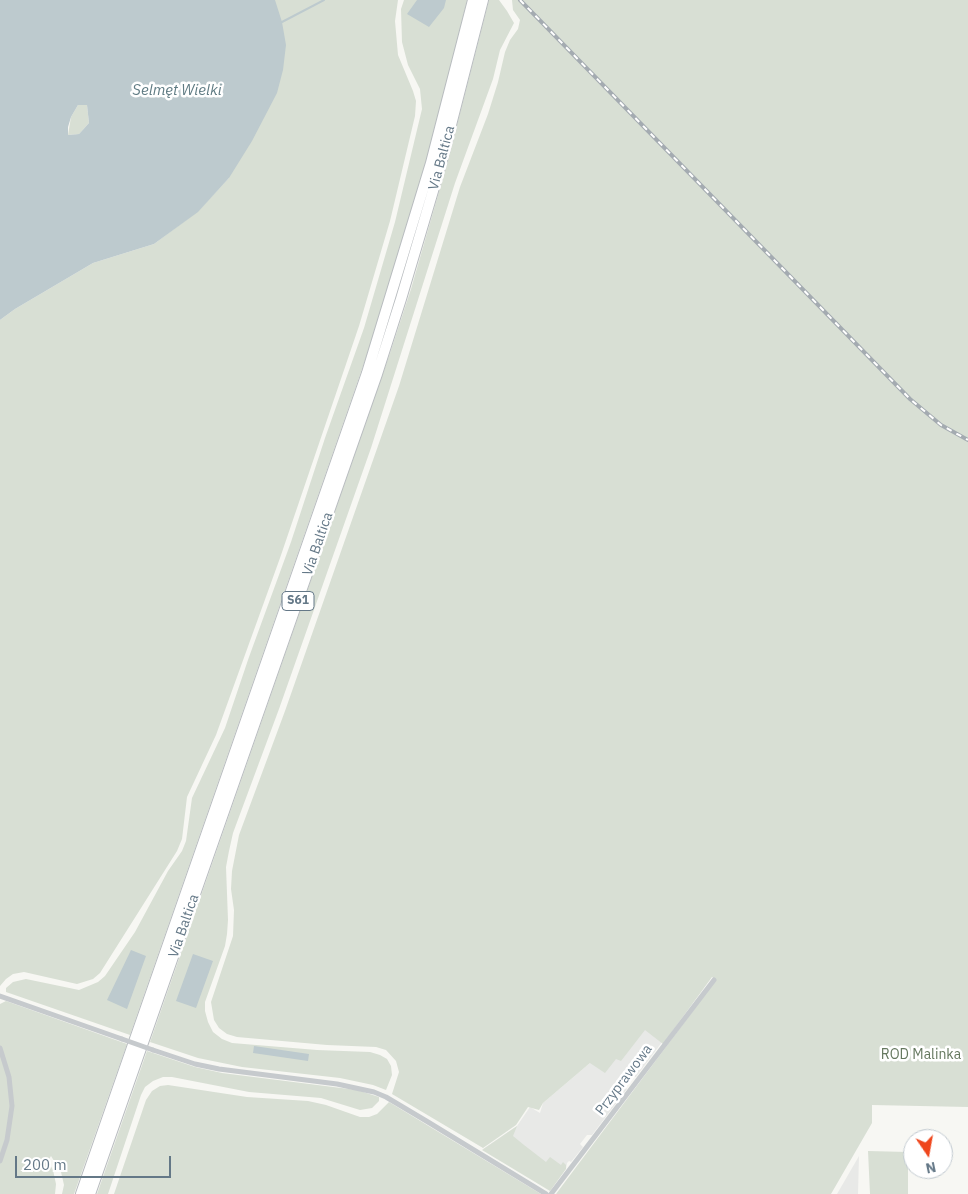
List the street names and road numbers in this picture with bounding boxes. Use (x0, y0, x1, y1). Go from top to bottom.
street label: Via Baltica (425, 124, 459, 192)
street label: Via Baltica (299, 510, 337, 578)
road number: S61 (282, 592, 314, 610)
street label: Via Baltica (165, 892, 203, 960)
street label: Przyprawowa (592, 1041, 656, 1119)

